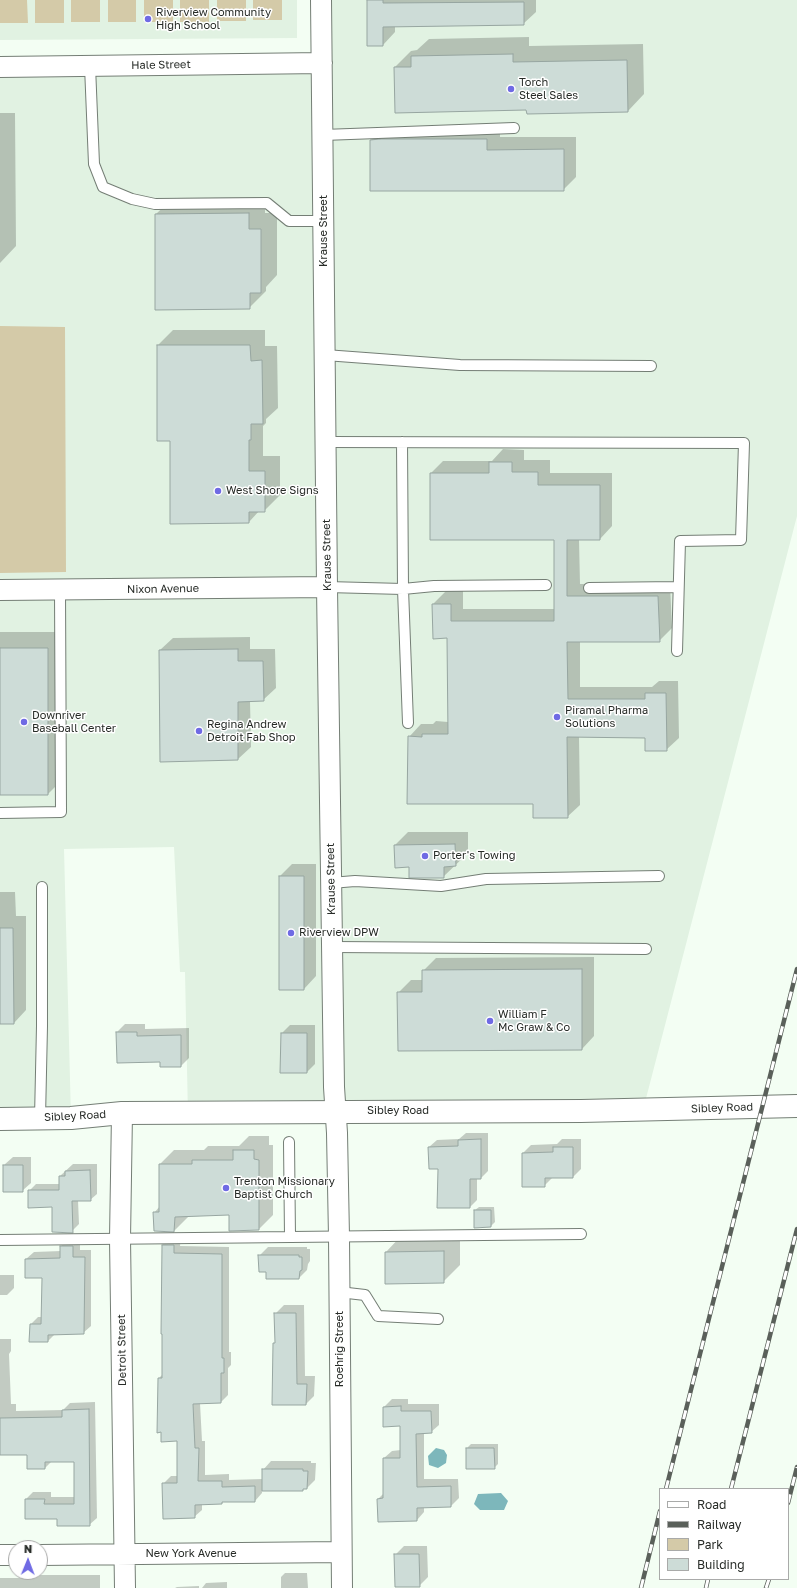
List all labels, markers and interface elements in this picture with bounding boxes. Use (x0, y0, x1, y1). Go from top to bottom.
place label: Riverview Community High School (156, 6, 271, 32)
marker: Riverview Community High School (143, 14, 153, 24)
street label: Hale Street (131, 58, 191, 72)
place label: Torch Steel Sales (519, 76, 578, 102)
marker: Torch Steel Sales (506, 84, 516, 94)
street label: Krause Street (317, 195, 331, 267)
place label: West Shore Signs (226, 484, 319, 498)
marker: West Shore Signs (213, 486, 223, 496)
street label: Krause Street (320, 519, 334, 591)
street label: Nixon Avenue (127, 582, 199, 596)
place label: Piramal Pharma Solutions (565, 704, 648, 730)
place label: Downriver Baseball Center (32, 709, 116, 735)
marker: Piramal Pharma Solutions (552, 712, 562, 722)
marker: Downriver Baseball Center (19, 717, 29, 727)
place label: Regina Andrew Detroit Fab Shop (207, 718, 296, 744)
marker: Regina Andrew Detroit Fab Shop (194, 726, 204, 736)
street label: Krause Street (324, 843, 338, 915)
place label: Porter's Towing (433, 849, 515, 863)
marker: Porter's Towing (420, 851, 430, 861)
place label: Riverview DPW (299, 926, 379, 940)
marker: Riverview DPW (286, 928, 296, 938)
place label: William F Mc Graw & Co (498, 1008, 570, 1034)
marker: William F Mc Graw & Co (485, 1016, 495, 1026)
street label: Sibley Road (691, 1100, 753, 1116)
street label: Sibley Road (367, 1104, 429, 1118)
street label: Sibley Road (44, 1108, 106, 1124)
place label: Trenton Missionary Baptist Church (234, 1175, 335, 1201)
marker: Trenton Missionary Baptist Church (221, 1183, 231, 1193)
street label: Roehrig Street (333, 1311, 347, 1387)
street label: Detroit Street (115, 1314, 129, 1386)
legend (659, 1488, 789, 1580)
text: Road (697, 1497, 726, 1512)
text: Railway (697, 1517, 742, 1532)
text: Park (697, 1537, 723, 1552)
north arrow (8, 1540, 48, 1580)
text: N (24, 1542, 33, 1555)
street label: New York Avenue (145, 1547, 237, 1561)
text: Building (697, 1557, 745, 1572)

